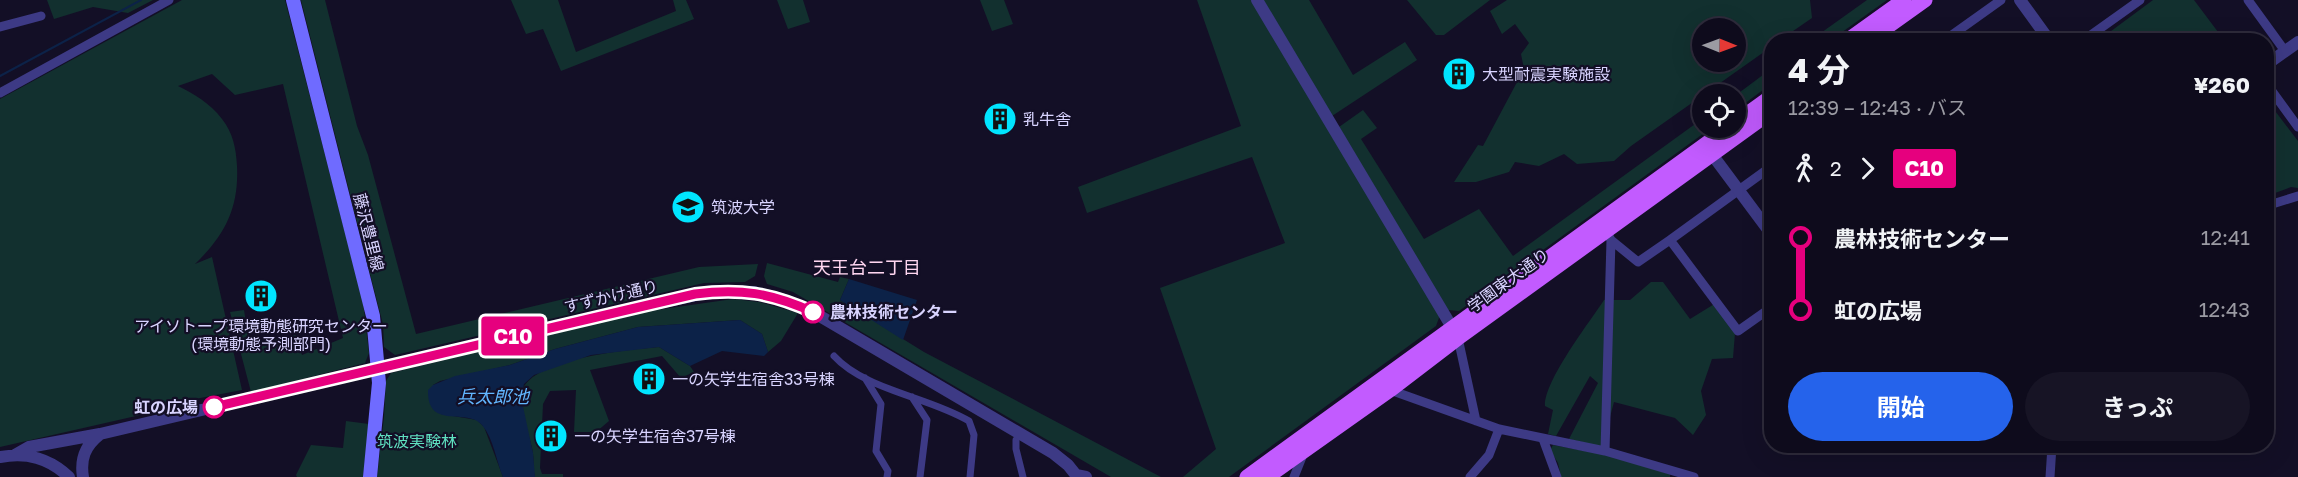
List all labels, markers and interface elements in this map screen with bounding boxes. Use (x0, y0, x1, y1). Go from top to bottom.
north arrow (1692, 18, 1746, 72)
map controls (1692, 18, 1746, 138)
text: 4 分 (1788, 50, 1850, 89)
building icon: 大型耐震実験施設 (1441, 56, 1477, 92)
place label: 大型耐震実験施設 (1482, 64, 1610, 84)
text: ¥260 (2194, 71, 2250, 98)
button: locate (1692, 84, 1746, 138)
text: 12:39 – 12:43 · バス (1788, 95, 1967, 119)
building icon: 乳牛舎 (982, 101, 1018, 137)
place label: 乳牛舎 (1023, 109, 1071, 129)
icon: walk (1788, 152, 1821, 185)
icon: forward (1851, 152, 1884, 185)
text: C10 (1905, 155, 1944, 181)
text: 2 (1830, 156, 1842, 180)
school or university icon: 筑波大学 (670, 189, 706, 225)
street label: 藤沢豊里線 (350, 191, 388, 273)
place label: 筑波大学 (711, 197, 775, 217)
text: 農林技術センター (1834, 225, 2010, 252)
text: 12:41 (2201, 225, 2250, 249)
street label: 学園東大通り (1463, 244, 1553, 316)
district label: 天王台二丁目 (813, 256, 921, 278)
street label: すずかけ通り (562, 275, 660, 317)
building icon: アイソトープ環境動態研究センター (環境動態予測部門) (243, 278, 279, 314)
text: 虹の広場 (1834, 297, 1922, 324)
text: 12:43 (2199, 297, 2250, 321)
marker: 農林技術センター (802, 301, 824, 323)
place label: 農林技術センター (830, 302, 958, 322)
place label: アイソトープ環境動態研究センター (環境動態予測部門) (134, 316, 388, 354)
line badge: C10 (478, 316, 548, 356)
text: C10 (493, 323, 533, 349)
building icon: 一の矢学生宿舎33号棟 (631, 361, 667, 397)
place label: 一の矢学生宿舎33号棟 (672, 369, 835, 389)
button: 開始 (1788, 372, 2013, 441)
button: きっぷ (2025, 372, 2250, 441)
water label: 兵太郎池 (457, 385, 531, 407)
marker: 虹の広場 (203, 396, 225, 418)
place label: 虹の広場 (134, 397, 198, 417)
building icon: 一の矢学生宿舎37号棟 (533, 418, 569, 454)
place label: 一の矢学生宿舎37号棟 (574, 426, 736, 446)
park label: 筑波実験林 (377, 431, 457, 451)

